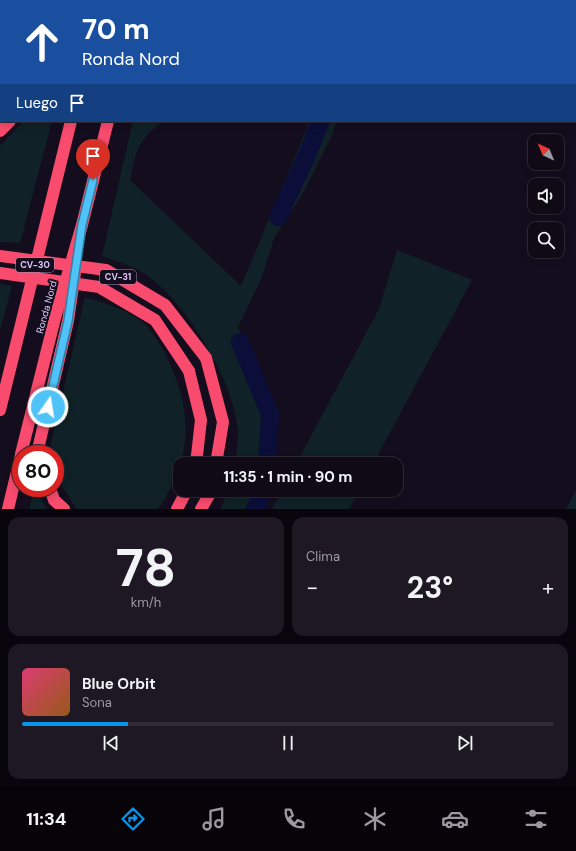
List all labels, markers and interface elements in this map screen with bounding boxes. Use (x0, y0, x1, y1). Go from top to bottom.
text: 70 m (82, 11, 150, 48)
icon: ahead (16, 16, 68, 68)
text: Ronda Nord (82, 47, 180, 71)
icon: arrive (66, 92, 88, 114)
text: Luego (16, 93, 58, 113)
north arrow (528, 134, 564, 170)
map controls (528, 134, 564, 258)
pin (76, 139, 110, 180)
icon: arrive (82, 145, 104, 167)
button: sound (528, 178, 564, 214)
button: search (528, 222, 564, 258)
road number: CV-30 (16, 258, 54, 272)
road number: CV-31 (100, 270, 136, 284)
street label: Ronda Nord (33, 279, 60, 335)
position arrow (27, 386, 69, 428)
speed limit sign: 80 (12, 445, 64, 497)
text: 11:35 · 1 min · 90 m (224, 467, 352, 487)
text: 78 (116, 534, 176, 602)
text: Clima (306, 548, 340, 565)
text: 23° (407, 568, 453, 607)
text: − (306, 573, 318, 602)
text: + (542, 573, 554, 602)
text: km/h (131, 594, 161, 611)
text: Blue Orbit (82, 674, 156, 694)
text: Sona (82, 694, 112, 711)
icon: previous (100, 732, 122, 754)
icon: pause (277, 732, 299, 754)
icon: next (454, 732, 476, 754)
icon: directions (119, 805, 147, 833)
icon: music (200, 805, 228, 833)
icon: phone (280, 805, 308, 833)
icon: climate (361, 805, 389, 833)
icon: car (441, 805, 469, 833)
icon: filters (522, 805, 550, 833)
text: 11:34 (26, 807, 67, 831)

